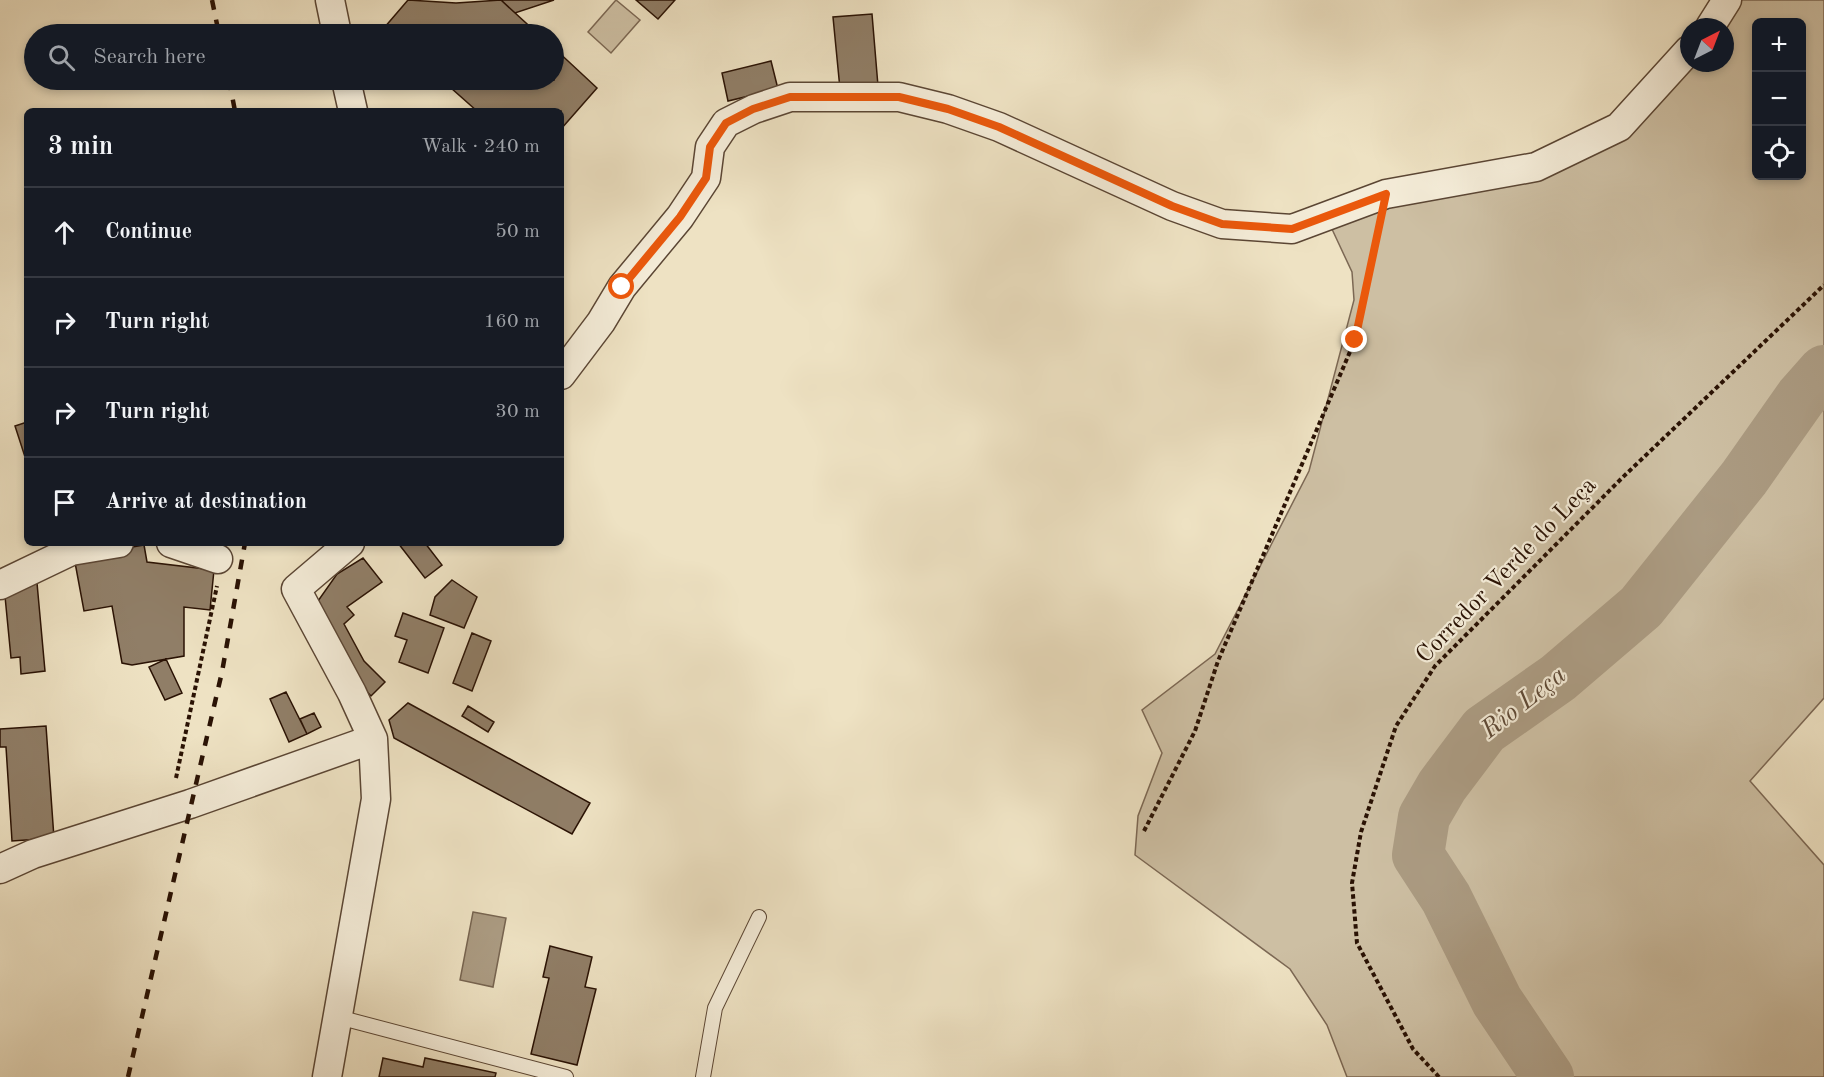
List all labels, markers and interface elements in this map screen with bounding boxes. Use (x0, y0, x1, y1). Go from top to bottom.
north arrow (1680, 18, 1734, 72)
map controls (1752, 18, 1806, 180)
button: + (1752, 18, 1806, 72)
search box (24, 24, 564, 90)
icon: search (45, 41, 78, 74)
text: Search here (93, 46, 206, 68)
button: − (1752, 72, 1806, 126)
button: locate (1752, 126, 1806, 180)
text: 3 min (48, 134, 113, 160)
text: Walk · 240 m (421, 137, 540, 157)
icon: ahead (48, 216, 81, 249)
text: Continue (105, 221, 192, 243)
text: 50 m (495, 222, 540, 242)
route start (608, 273, 634, 299)
icon: right (48, 306, 81, 339)
text: Turn right (105, 311, 209, 333)
text: 160 m (484, 312, 540, 332)
route end (1341, 326, 1367, 352)
icon: right (48, 396, 81, 429)
text: Turn right (105, 401, 209, 423)
text: 30 m (495, 402, 540, 422)
street label: Corredor Verde do Leça (1412, 473, 1602, 668)
icon: arrive (48, 486, 81, 519)
text: Arrive at destination (105, 491, 307, 513)
water label: Rio Leça (1476, 662, 1571, 745)

